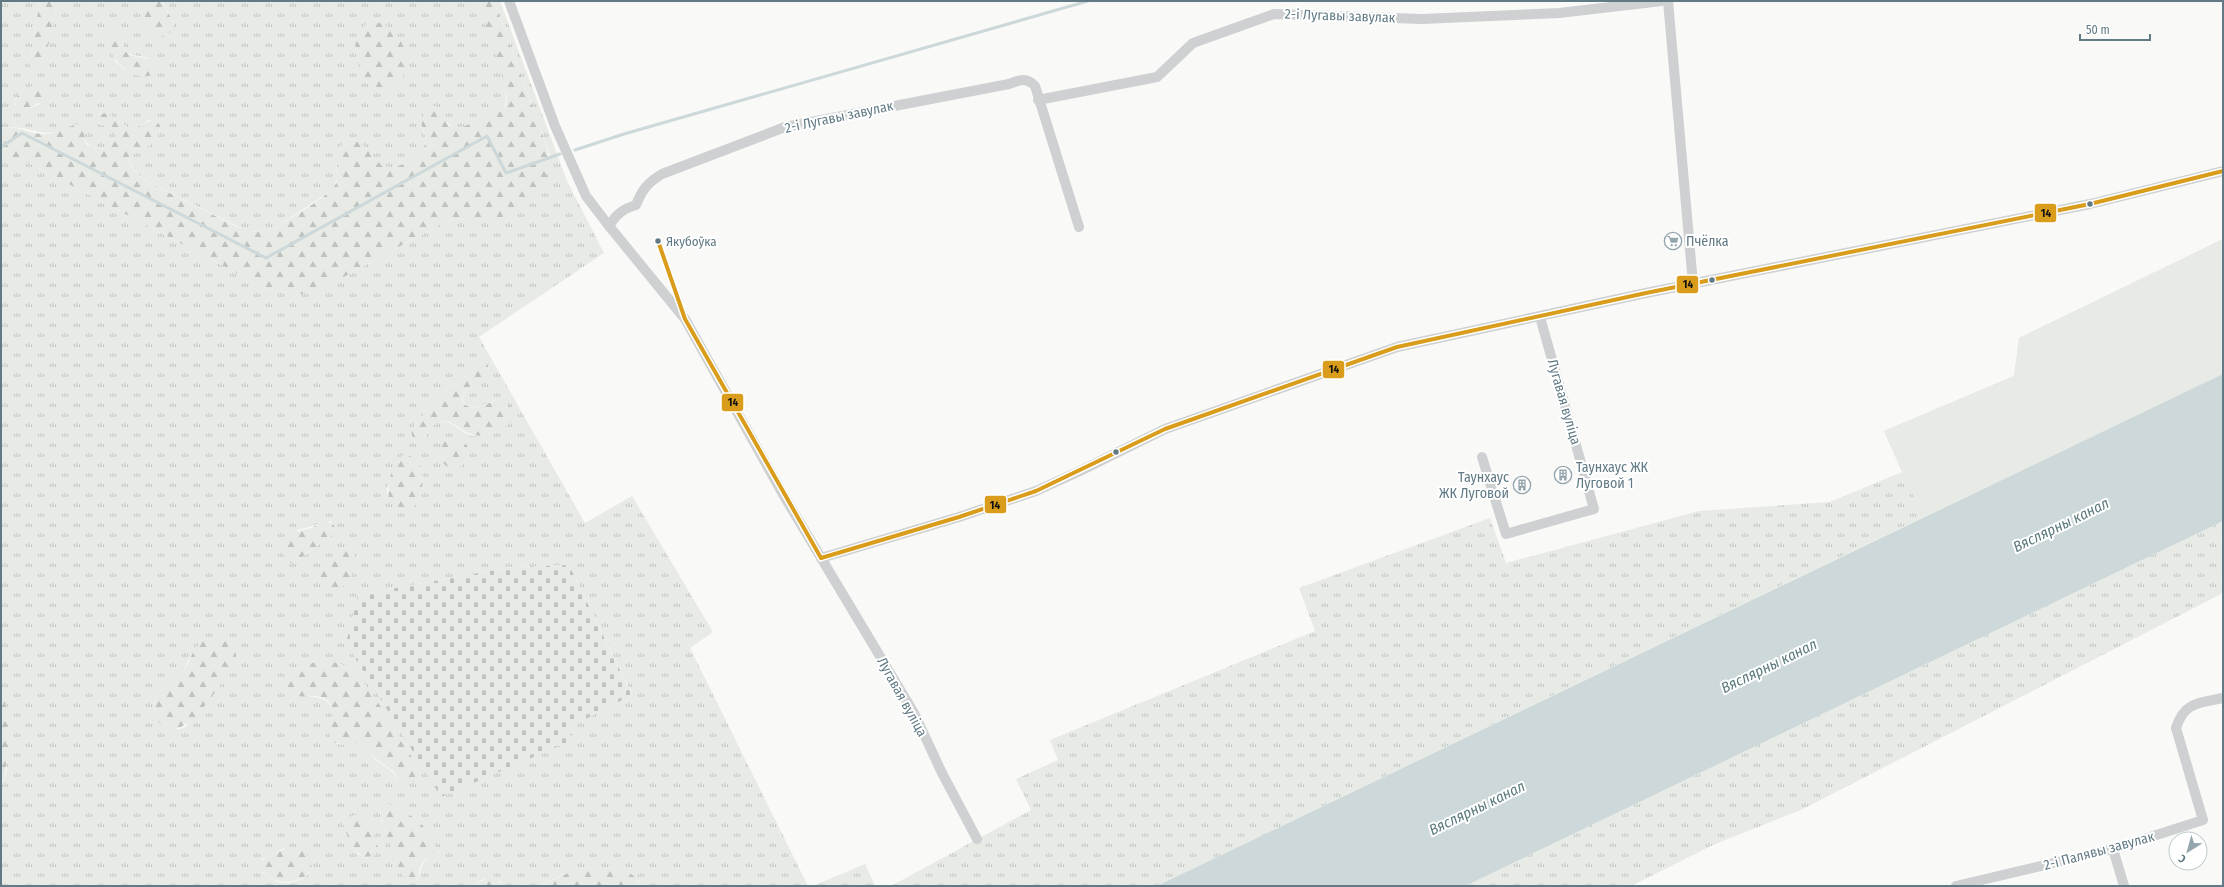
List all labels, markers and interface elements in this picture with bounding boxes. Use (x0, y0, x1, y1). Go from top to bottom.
street label: 2-і Лугавы завулак (1284, 6, 1396, 26)
scale bar (2080, 16, 2150, 42)
text: 50 m (2086, 23, 2110, 37)
street label: 2-і Лугавы завулак (783, 97, 895, 137)
unlabelled marker (2085, 199, 2095, 209)
line badge: 14 (2034, 203, 2057, 223)
text: 14 (2041, 207, 2051, 220)
supermarket icon: Пчёлка (1663, 231, 1683, 251)
place label: Пчёлка (1686, 233, 1729, 250)
place label: Якубоўка (666, 234, 717, 249)
marker: Якубоўка (653, 236, 663, 246)
line badge: 14 (1676, 275, 1699, 294)
unlabelled marker (1707, 275, 1717, 285)
text: 14 (1683, 278, 1693, 291)
street label: Лугавая вуліца (1544, 357, 1584, 447)
line badge: 14 (1322, 360, 1345, 379)
text: 14 (1329, 363, 1339, 376)
line badge: 14 (721, 393, 744, 412)
text: 14 (728, 396, 738, 409)
unlabelled marker (1111, 447, 1121, 457)
place label: Таунхаус ЖК Луговой 1 (1576, 459, 1649, 492)
building icon: Таунхаус ЖК Луговой 1 (1553, 465, 1573, 485)
place label: Таунхаус ЖК Луговой (1439, 469, 1509, 502)
building icon: Таунхаус ЖК Луговой (1512, 475, 1532, 495)
water label: Вяслярны канал (2010, 494, 2112, 556)
line badge: 14 (984, 495, 1007, 514)
text: 14 (990, 499, 1000, 512)
water label: Вяслярны канал (1718, 635, 1820, 697)
street label: Лугавая вуліца (873, 654, 931, 740)
water label: Вяслярны канал (1426, 777, 1528, 839)
street label: 2-і Палявы завулак (2042, 828, 2157, 874)
north arrow (2168, 831, 2208, 871)
text: С (2176, 852, 2188, 866)

